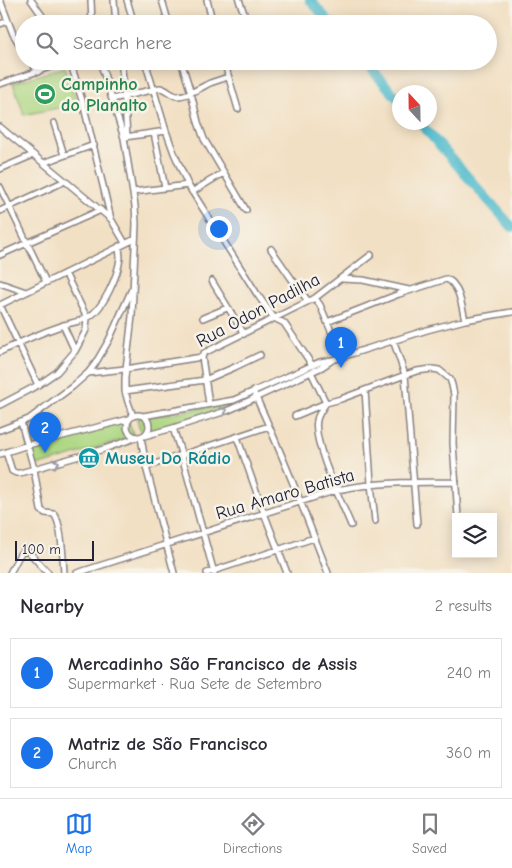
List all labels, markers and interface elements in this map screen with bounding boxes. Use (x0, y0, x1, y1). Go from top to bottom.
search box (15, 15, 497, 70)
icon: search (33, 29, 61, 57)
text: Search here (73, 32, 172, 54)
place label: Campinho do Planalto (61, 74, 147, 116)
sports icon: Campinho do Planalto (33, 82, 57, 106)
north arrow (392, 85, 437, 130)
your location (206, 216, 232, 242)
street label: Rua Odon Padilha (193, 269, 324, 352)
pin: 1 (325, 327, 357, 368)
one-way arrow (219, 407, 228, 417)
pin: 2 (29, 412, 61, 453)
museum icon: Museu Do Rádio (77, 446, 101, 470)
place label: Museu Do Rádio (105, 448, 231, 469)
one-way arrow (51, 458, 60, 468)
street label: Rua Amaro Batista (213, 465, 357, 524)
map controls (452, 513, 497, 558)
button: layers (452, 513, 497, 558)
scale bar (15, 538, 94, 561)
text: 100 m (22, 541, 61, 558)
text: Nearby (20, 594, 84, 618)
text: 2 results (435, 597, 492, 615)
text: Mercadinho São Francisco de Assis (68, 653, 357, 675)
text: 1 (34, 664, 40, 682)
text: 240 m (447, 664, 491, 682)
text: Supermarket · Rua Sete de Setembro (68, 675, 322, 693)
text: Matriz de São Francisco (68, 733, 267, 755)
text: 2 (33, 744, 41, 762)
text: 360 m (446, 744, 491, 762)
text: Church (68, 755, 117, 773)
tab: Map (65, 810, 93, 857)
tab: Directions (223, 810, 282, 857)
tab: Saved (412, 810, 447, 857)

